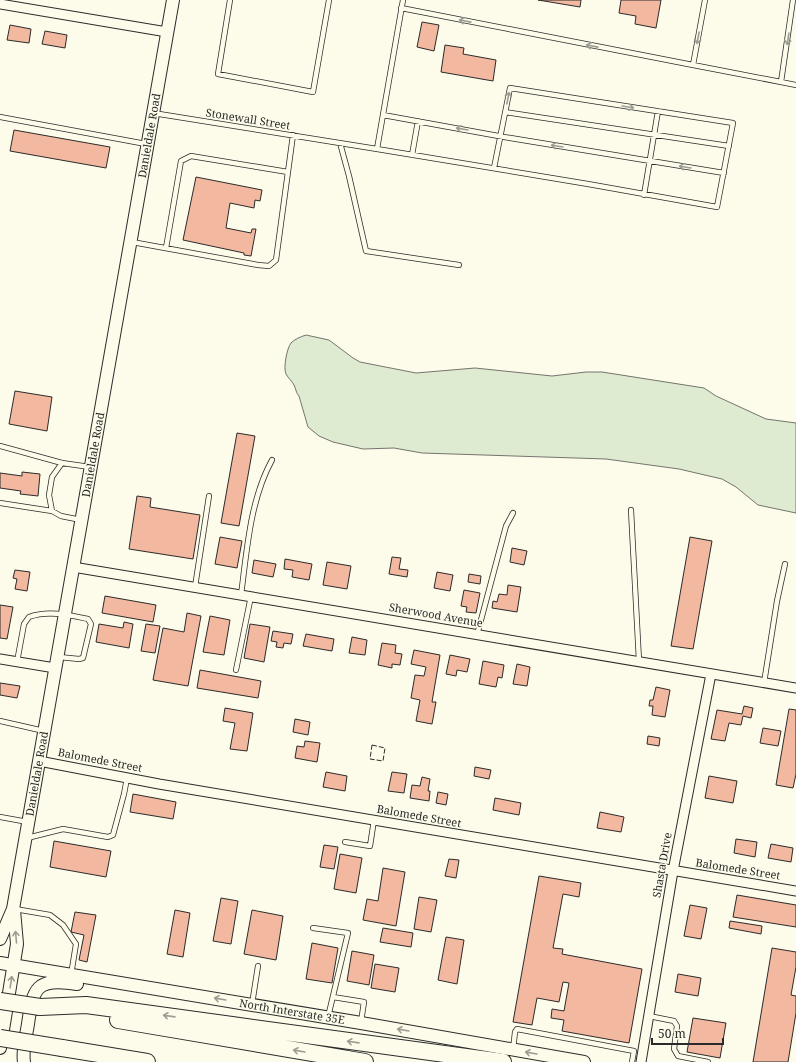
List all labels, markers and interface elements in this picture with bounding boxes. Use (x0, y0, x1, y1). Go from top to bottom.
one-way arrow (459, 17, 472, 25)
one-way arrow (694, 31, 702, 44)
one-way arrow (784, 32, 792, 45)
one-way arrow (586, 42, 599, 50)
street label: Danieldale Road (134, 92, 164, 179)
one-way arrow (504, 92, 512, 105)
one-way arrow (621, 103, 634, 111)
street label: Stonewall Street (205, 104, 291, 133)
one-way arrow (456, 125, 469, 133)
one-way arrow (551, 142, 564, 150)
one-way arrow (679, 163, 692, 171)
street label: Danieldale Road (78, 411, 107, 498)
street label: Sherwood Avenue (388, 599, 484, 630)
street label: Danieldale Road (21, 730, 51, 817)
street label: Balomede Street (57, 744, 144, 775)
street label: Balomede Street (376, 801, 463, 830)
street label: Shasta Drive (648, 831, 675, 899)
street label: Balomede Street (695, 854, 782, 883)
one-way arrow (12, 931, 20, 944)
one-way arrow (7, 976, 15, 989)
one-way arrow (214, 995, 227, 1003)
street label: North Interstate 35E (238, 995, 346, 1027)
one-way arrow (163, 1012, 176, 1020)
scale bar (652, 1020, 723, 1046)
text: 50 m (658, 1025, 686, 1042)
one-way arrow (397, 1026, 410, 1034)
one-way arrow (347, 1038, 360, 1046)
one-way arrow (293, 1047, 306, 1055)
one-way arrow (525, 1049, 538, 1057)

